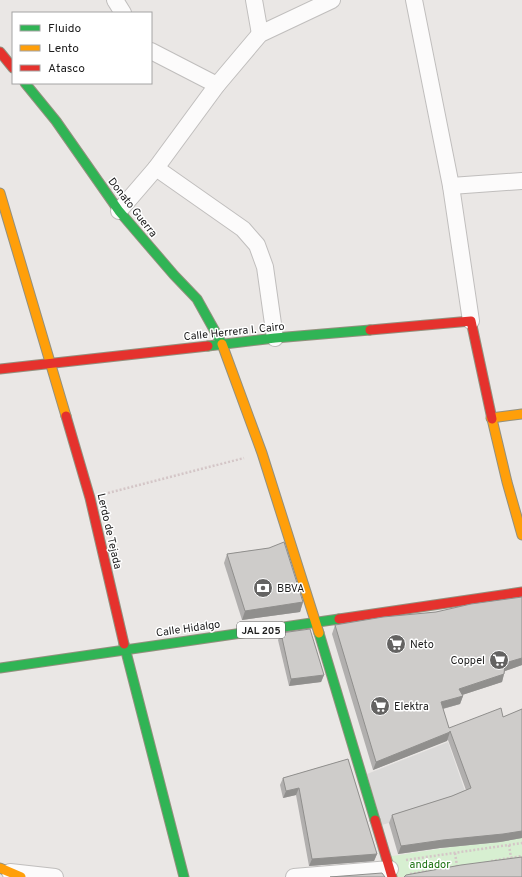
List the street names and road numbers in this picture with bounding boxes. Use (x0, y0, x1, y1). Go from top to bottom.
street label: Donato Guerra (105, 175, 160, 240)
street label: Calle Herrera I. Cairo (183, 320, 285, 344)
street label: Lerdo de Tejada (94, 492, 125, 571)
street label: Calle Hidalgo (155, 618, 221, 640)
road number: JAL 205 (237, 622, 285, 638)

